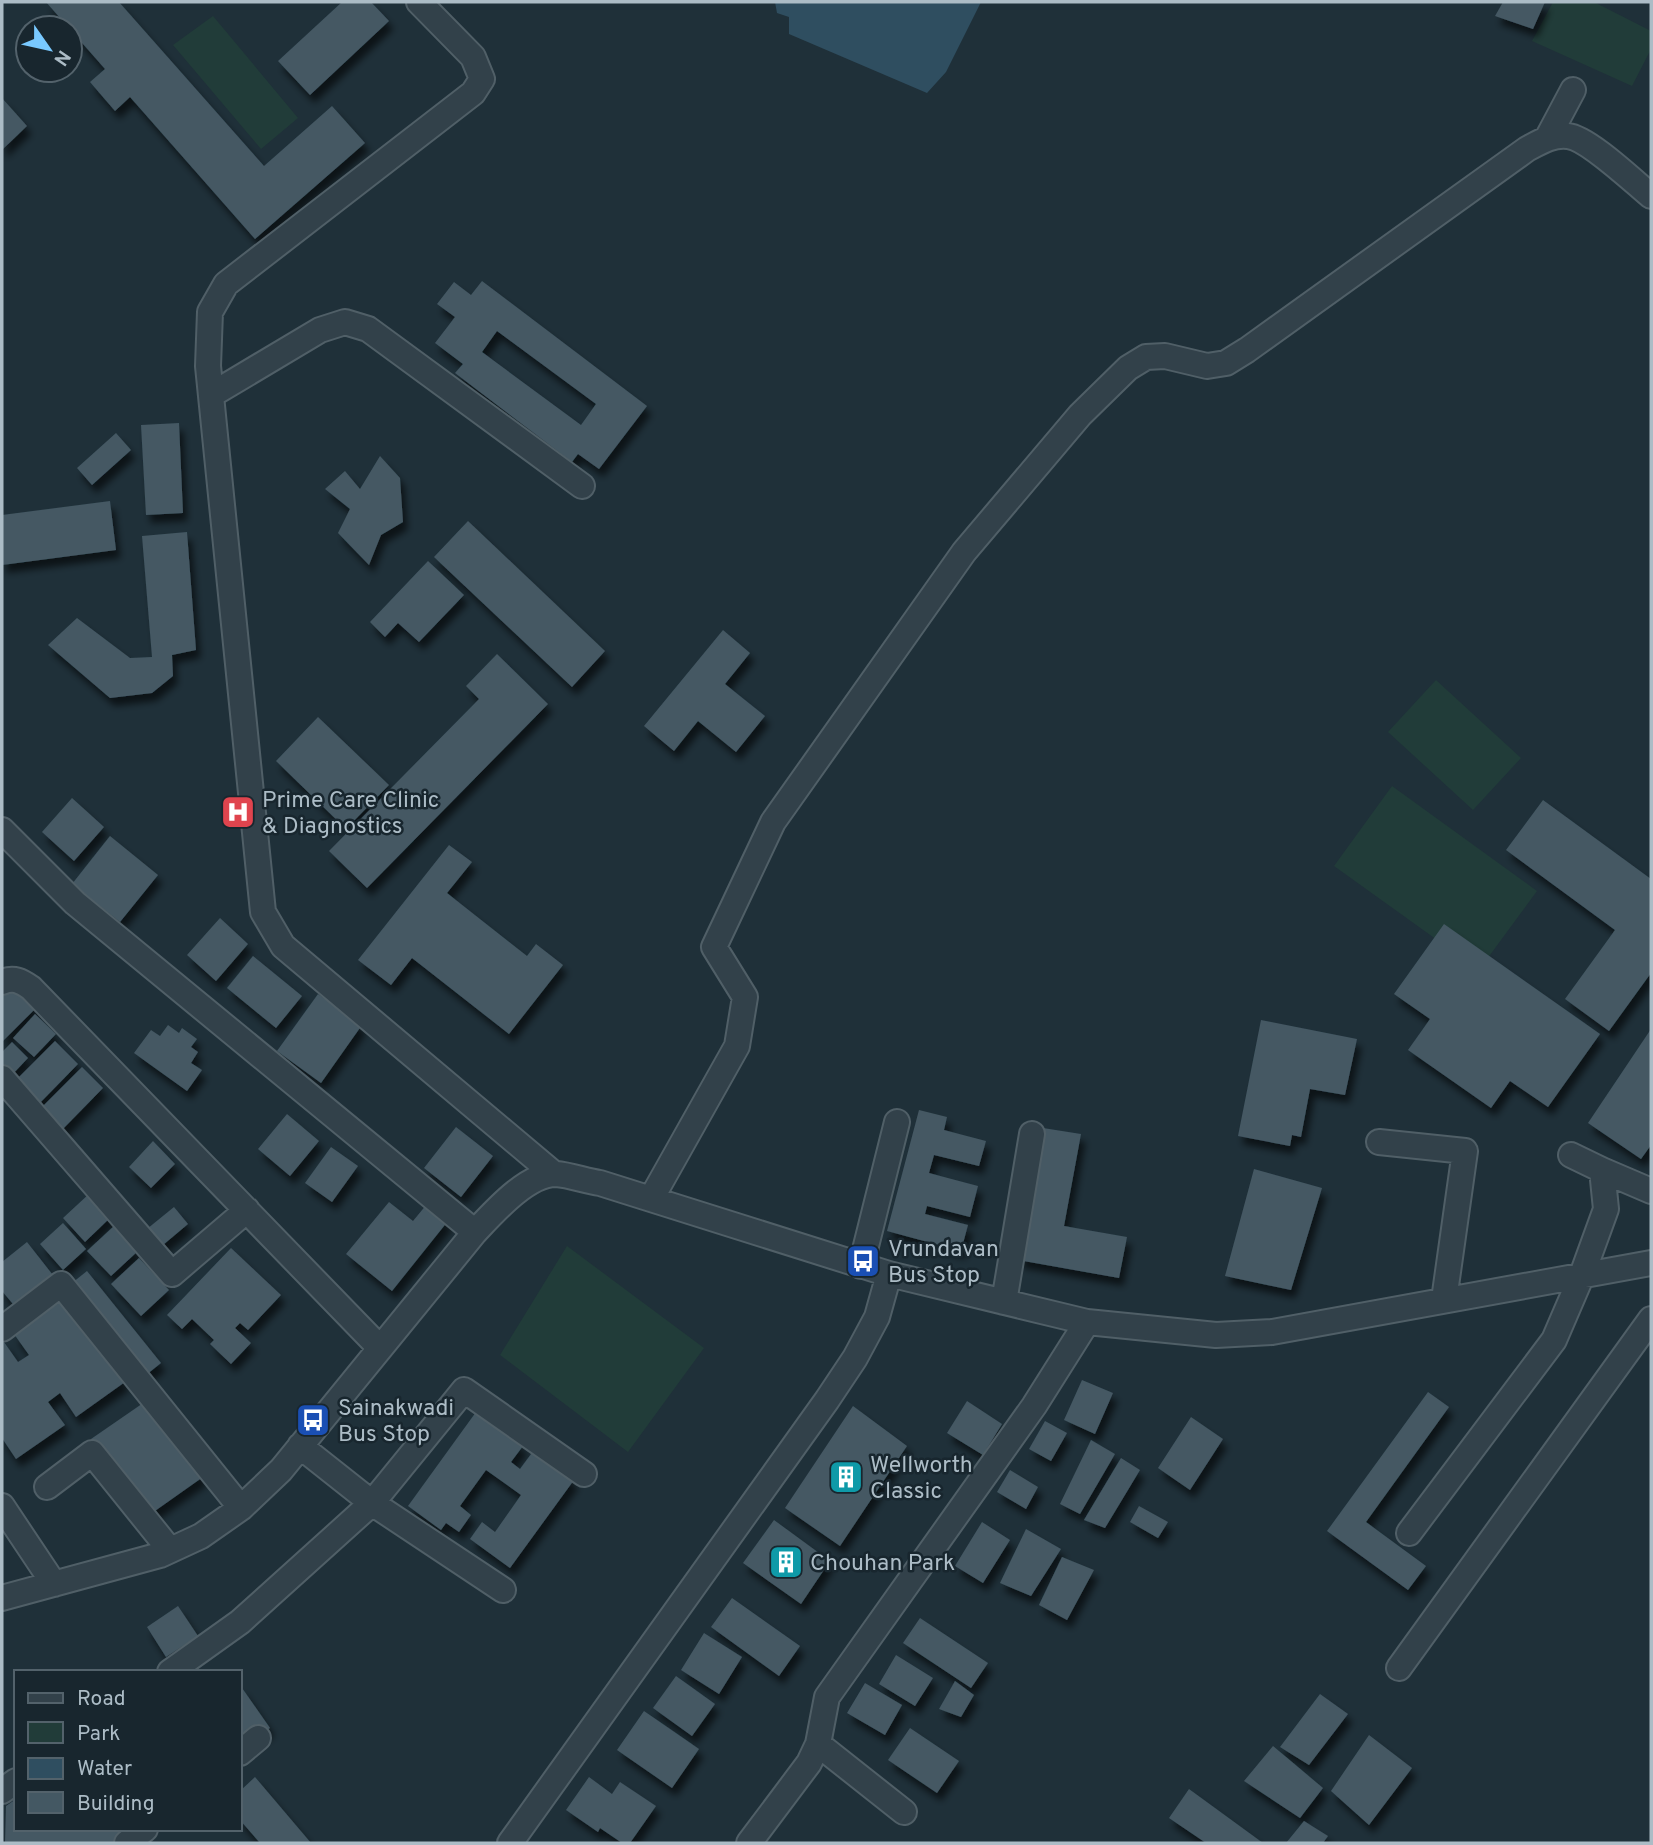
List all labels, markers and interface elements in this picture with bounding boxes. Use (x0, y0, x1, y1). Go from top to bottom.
north arrow (14, 14, 84, 84)
text: N (48, 45, 75, 70)
place label: Prime Care Clinic & Diagnostics (262, 787, 439, 842)
hospital icon: Prime Care Clinic & Diagnostics (219, 793, 257, 831)
place label: Vrundavan Bus Stop (888, 1236, 999, 1291)
bus stop icon: Vrundavan Bus Stop (844, 1242, 882, 1280)
place label: Sainakwadi Bus Stop (338, 1395, 454, 1450)
bus stop icon: Sainakwadi Bus Stop (294, 1401, 332, 1439)
place label: Wellworth Classic (870, 1452, 973, 1507)
building icon: Wellworth Classic (827, 1458, 865, 1496)
building icon: Chouhan Park (767, 1543, 805, 1581)
place label: Chouhan Park (810, 1550, 955, 1579)
legend (14, 1670, 242, 1831)
text: Road (77, 1686, 126, 1713)
text: Park (77, 1721, 120, 1748)
text: Water (77, 1756, 132, 1783)
text: Building (77, 1791, 155, 1818)

